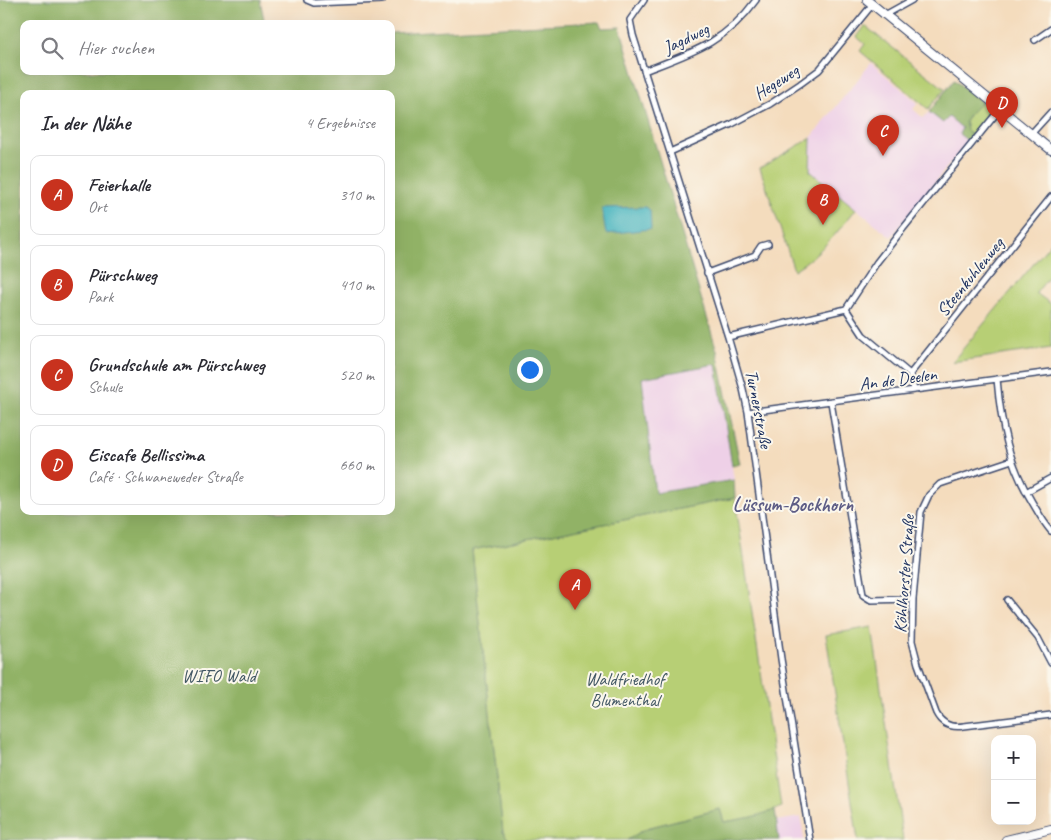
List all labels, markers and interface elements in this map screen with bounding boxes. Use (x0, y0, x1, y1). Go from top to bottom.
street label: Jagdweg (659, 17, 714, 59)
search box (20, 20, 395, 75)
icon: search (38, 34, 66, 62)
text: Hier suchen (78, 36, 154, 60)
street label: Hegeweg (749, 58, 804, 105)
pin: D (986, 87, 1018, 128)
text: In der Nähe (40, 110, 130, 136)
text: 4 Ergebnisse (306, 113, 375, 133)
pin: C (867, 115, 899, 156)
text: Feierhalle (88, 173, 150, 197)
pin: B (807, 184, 839, 225)
text: A (53, 185, 61, 205)
text: 310 m (340, 185, 374, 205)
text: Ort (88, 197, 107, 217)
street label: Steenkuhlenweg (932, 232, 1009, 321)
text: Pürschweg (88, 263, 157, 287)
text: B (53, 275, 61, 295)
text: 410 m (340, 275, 374, 295)
text: Park (88, 287, 113, 307)
text: Grundschule am Pürschweg (88, 353, 265, 377)
your location (517, 357, 543, 383)
street label: An de Deelen (858, 363, 939, 395)
text: C (53, 365, 61, 385)
text: 520 m (340, 365, 374, 385)
street label: Turnerstraße (741, 368, 778, 451)
text: Schule (88, 377, 122, 397)
text: Eiscafe Bellissima (88, 443, 204, 467)
text: D (52, 455, 62, 475)
text: 660 m (340, 455, 374, 475)
text: Café · Schwaneweder Straße (88, 467, 243, 487)
district label: Lüssum-Bockhorn (733, 492, 854, 517)
street label: Köhlhorster Straße (889, 513, 919, 634)
pin: A (559, 569, 591, 610)
park label: WIFO Wald (182, 665, 259, 687)
park label: Waldfriedhof Blumenthal (586, 668, 668, 711)
map controls (991, 735, 1036, 825)
button: + (991, 735, 1036, 780)
button: − (991, 780, 1036, 825)

